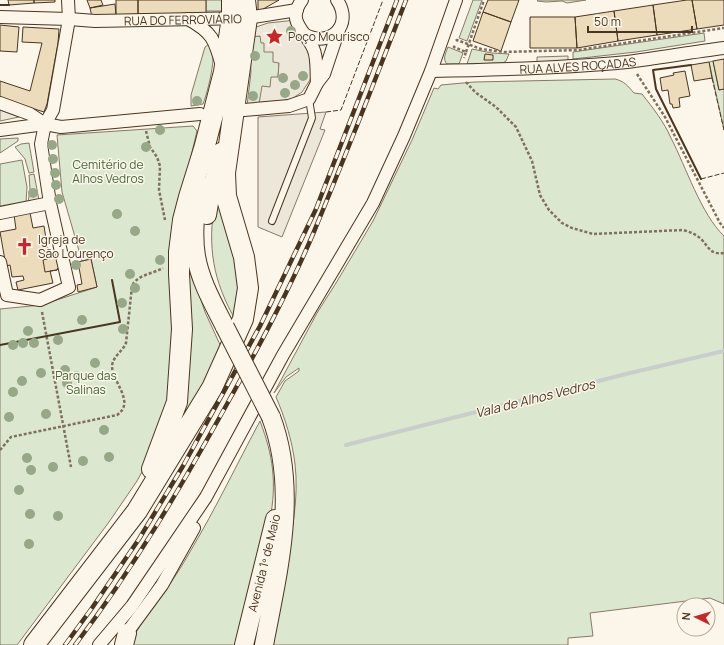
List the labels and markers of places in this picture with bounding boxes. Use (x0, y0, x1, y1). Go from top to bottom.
place icon: Poço Mourisco (265, 26, 285, 46)
place label: Poço Mourisco (288, 28, 370, 45)
place label: Igreja de São Lourenço (38, 231, 114, 262)
church icon: Igreja de São Lourenço (15, 236, 35, 256)

